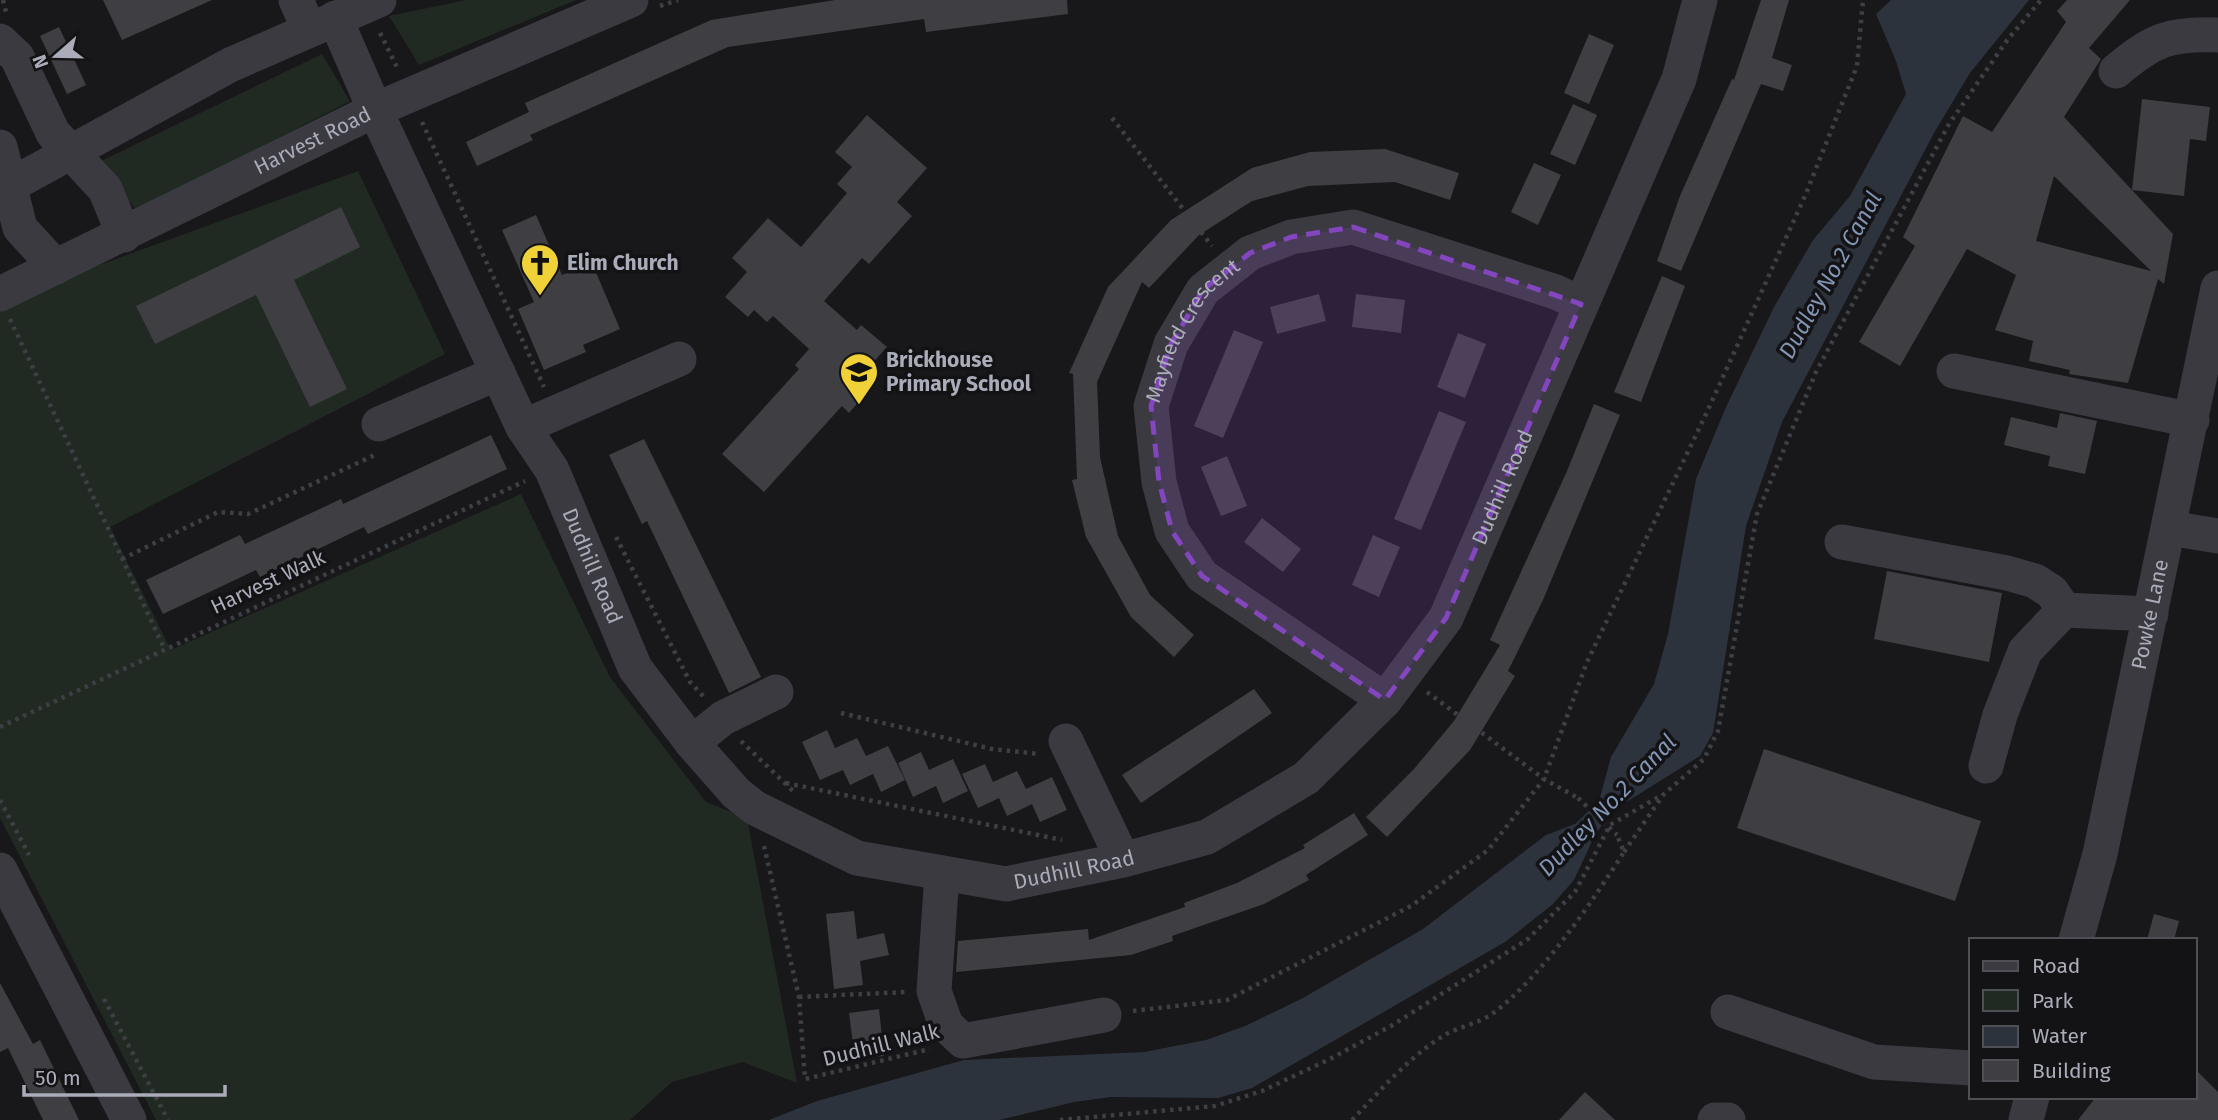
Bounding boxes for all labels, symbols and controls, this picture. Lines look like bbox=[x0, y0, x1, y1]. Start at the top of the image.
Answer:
north arrow bbox=[21, 21, 91, 91]
text: N bbox=[28, 52, 53, 72]
street label: Harvest Road bbox=[250, 101, 375, 180]
water label: Dudley No.2 Canal bbox=[1773, 187, 1887, 363]
church icon: Elim Church bbox=[519, 242, 561, 297]
place label: Elim Church bbox=[567, 250, 679, 276]
street label: Mayfield Crescent bbox=[1140, 253, 1245, 406]
place label: Brickhouse Primary School bbox=[886, 347, 1032, 397]
school or university icon: Brickhouse Primary School bbox=[838, 351, 880, 406]
street label: Dudhill Road bbox=[1466, 426, 1539, 549]
street label: Dudhill Road bbox=[556, 504, 628, 628]
street label: Harvest Walk bbox=[207, 544, 330, 620]
street label: Powke Lane bbox=[2126, 557, 2174, 672]
water label: Dudley No.2 Canal bbox=[1532, 728, 1682, 882]
street label: Dudhill Road bbox=[1011, 844, 1137, 895]
legend bbox=[1969, 938, 2197, 1099]
text: Road bbox=[2032, 953, 2080, 979]
text: Park bbox=[2032, 988, 2074, 1014]
street label: Dudhill Walk bbox=[820, 1018, 942, 1072]
text: Water bbox=[2032, 1023, 2087, 1049]
scale bar bbox=[24, 1054, 226, 1098]
text: Building bbox=[2032, 1058, 2111, 1084]
text: 50 m bbox=[35, 1065, 81, 1091]

